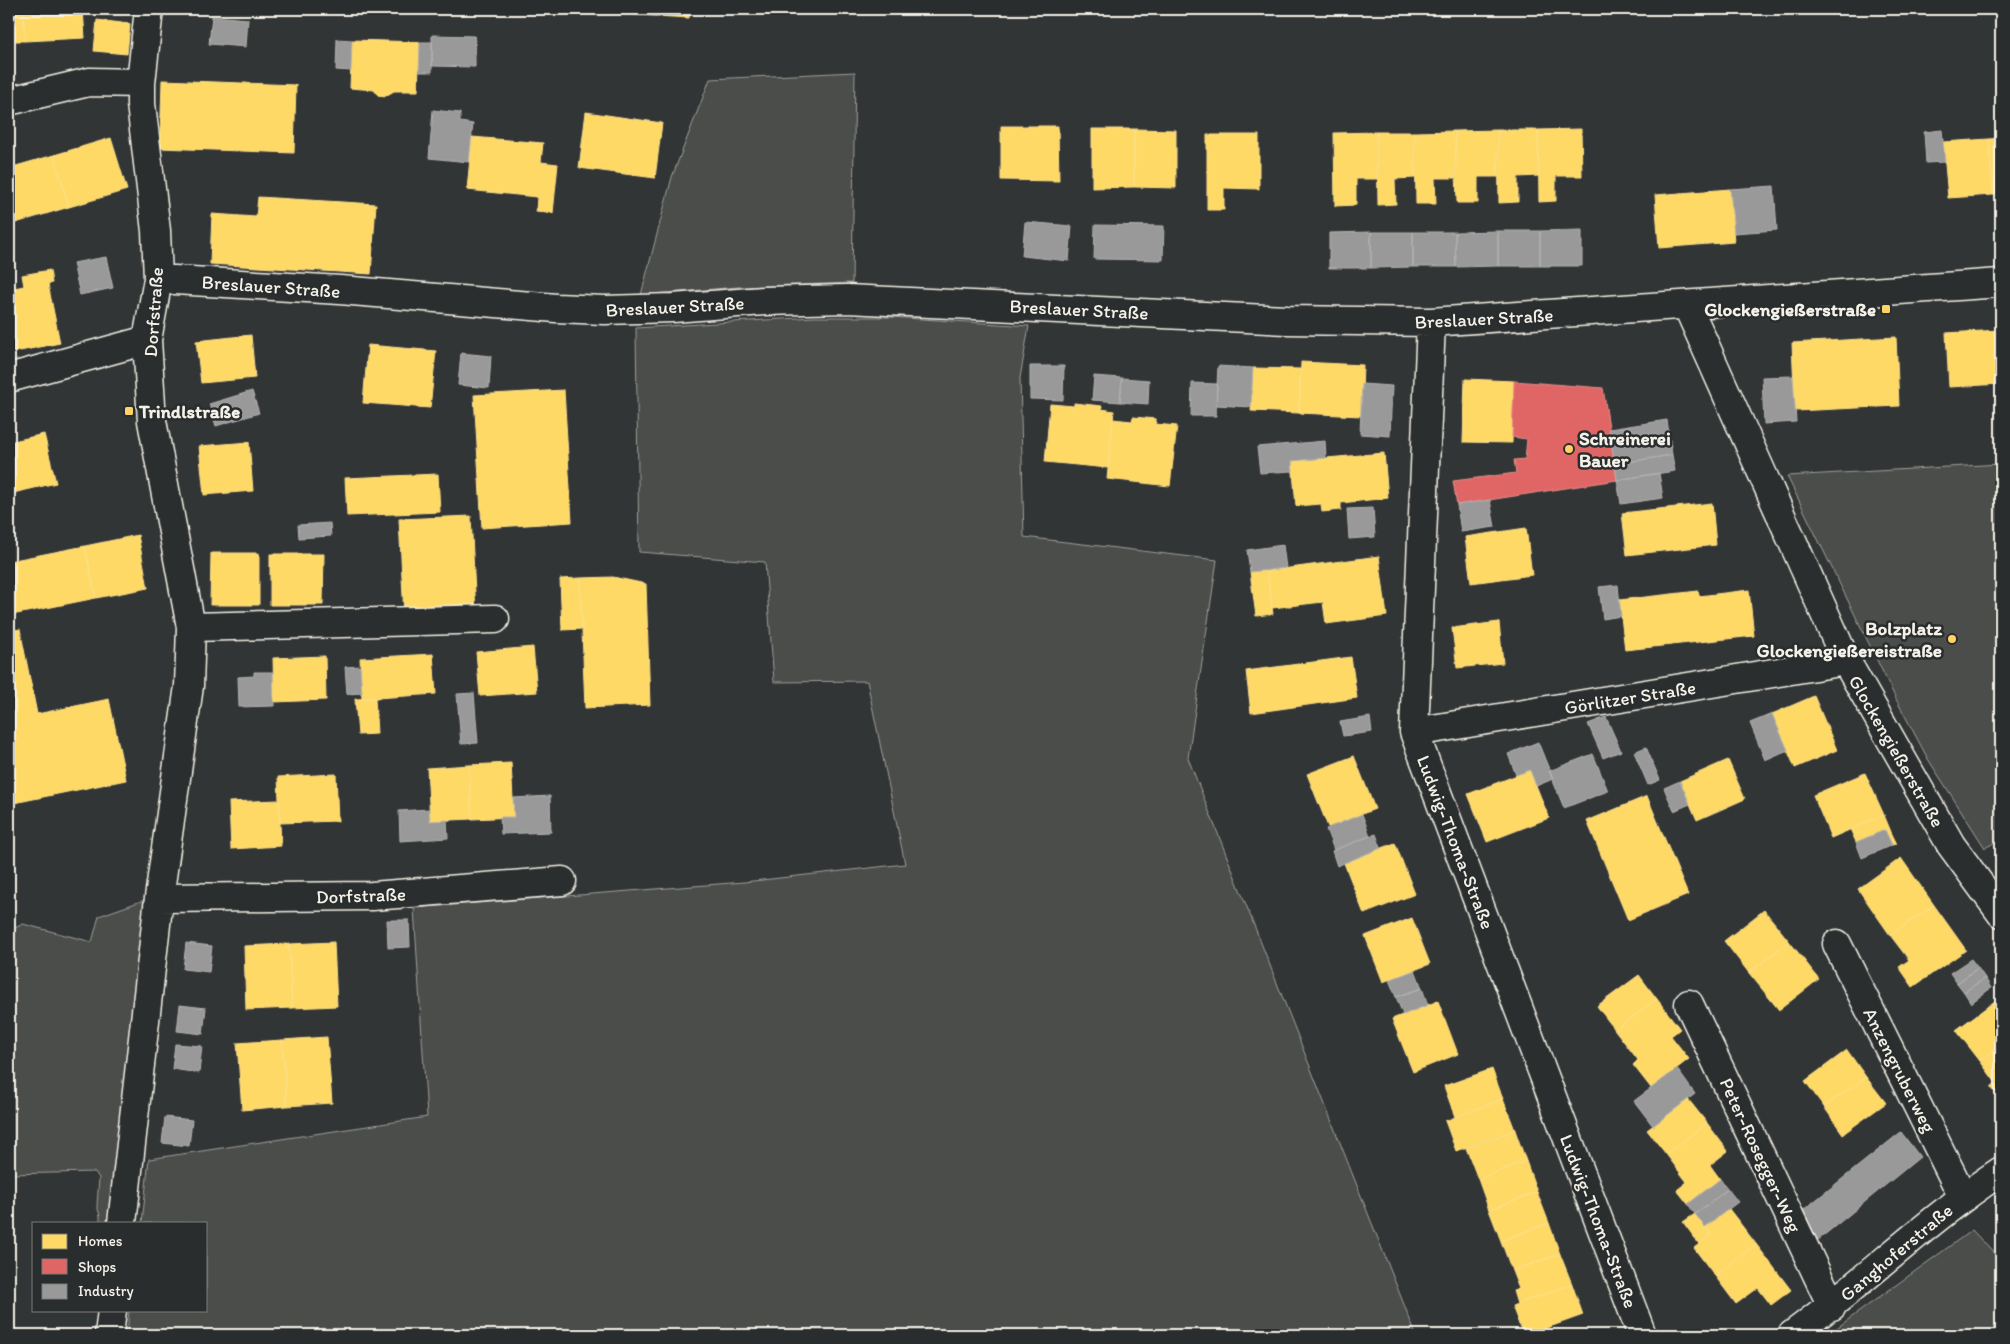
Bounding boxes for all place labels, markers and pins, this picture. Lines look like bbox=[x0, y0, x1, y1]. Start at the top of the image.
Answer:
place label: Glockengießerstraße bbox=[1704, 298, 1876, 321]
marker: Glockengießerstraße bbox=[1880, 303, 1892, 315]
place label: Trindlstraße bbox=[138, 400, 240, 423]
marker: Trindlstraße bbox=[123, 405, 135, 417]
place label: Schreinerei Bauer bbox=[1579, 427, 1671, 472]
marker: Schreinerei Bauer bbox=[1563, 443, 1575, 455]
place label: Bolzplatz Glockengießereistraße bbox=[1757, 617, 1942, 662]
marker: Bolzplatz Glockengießereistraße bbox=[1946, 633, 1958, 645]

